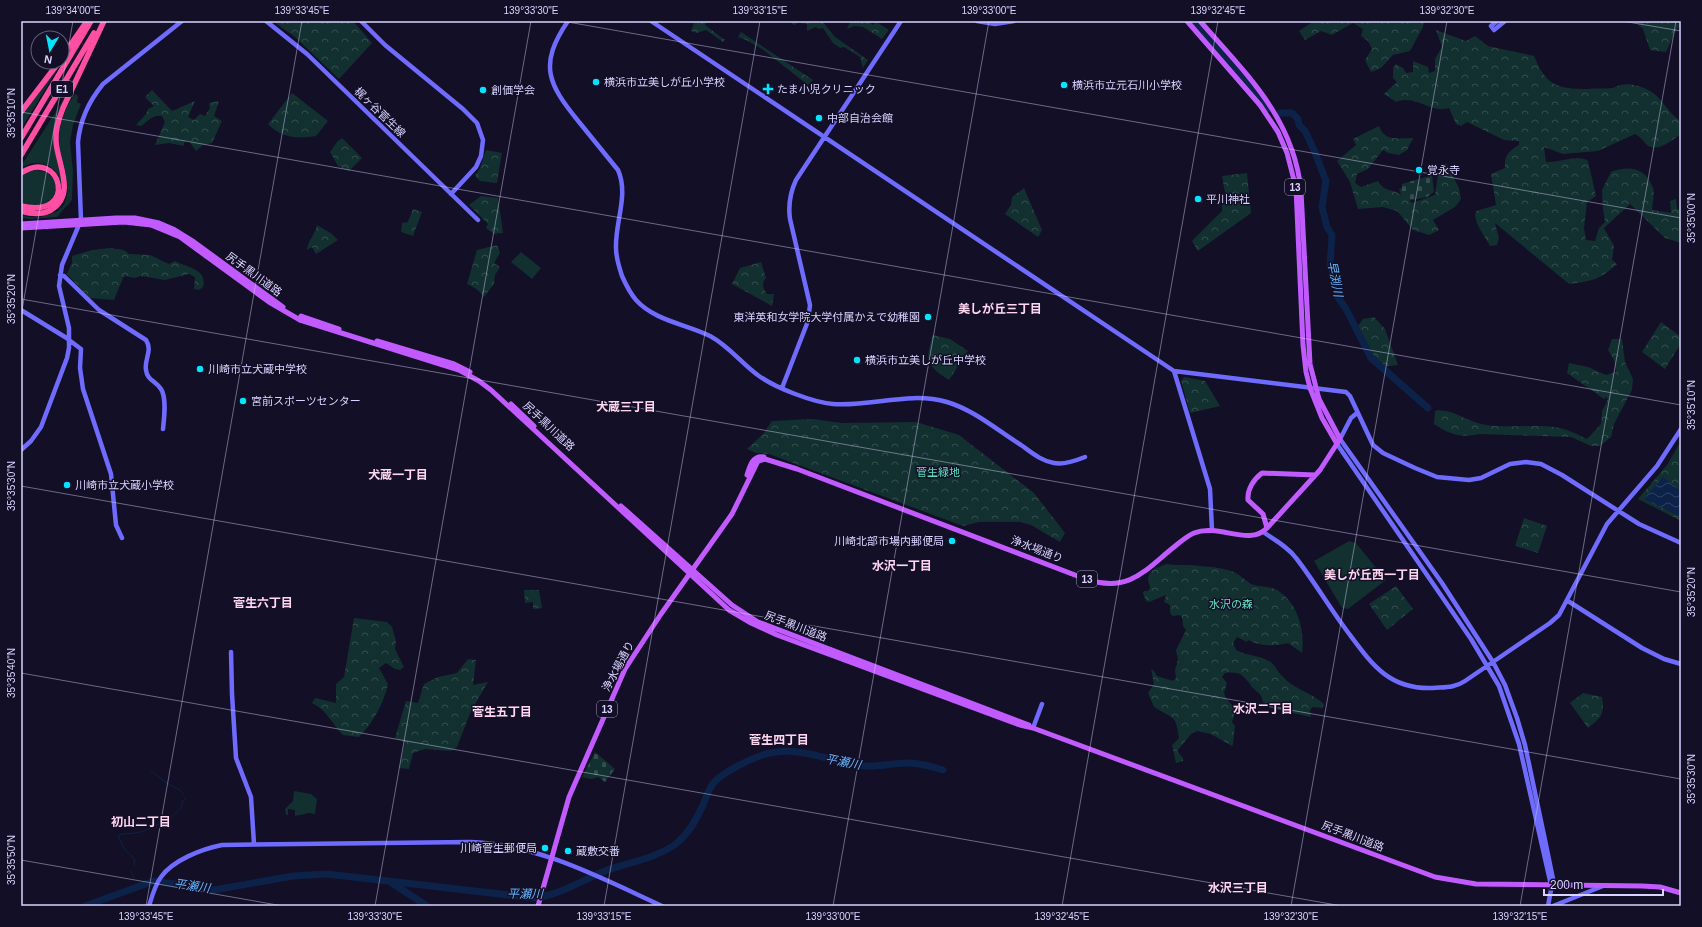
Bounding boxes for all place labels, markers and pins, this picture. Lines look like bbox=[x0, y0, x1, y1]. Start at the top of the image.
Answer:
place label: 横浜市立美しが丘小学校 bbox=[604, 76, 725, 88]
marker: 横浜市立美しが丘小学校 bbox=[591, 77, 601, 87]
place label: 横浜市立元石川小学校 bbox=[1072, 79, 1182, 91]
marker: 横浜市立元石川小学校 bbox=[1059, 80, 1069, 90]
marker: たま小児クリニック bbox=[762, 83, 774, 95]
place label: たま小児クリニック bbox=[777, 83, 876, 95]
place label: 創価学会 bbox=[491, 84, 535, 96]
marker: 創価学会 bbox=[478, 85, 488, 95]
place label: 中部自治会館 bbox=[827, 112, 893, 124]
marker: 中部自治会館 bbox=[814, 113, 824, 123]
place label: 覚永寺 bbox=[1427, 164, 1460, 176]
marker: 覚永寺 bbox=[1414, 165, 1424, 175]
place label: 平川神社 bbox=[1206, 193, 1250, 205]
marker: 平川神社 bbox=[1193, 194, 1203, 204]
place label: 東洋英和女学院大学付属かえで幼稚園 bbox=[733, 311, 920, 323]
marker: 東洋英和女学院大学付属かえで幼稚園 bbox=[923, 312, 933, 322]
place label: 横浜市立美しが丘中学校 bbox=[865, 354, 986, 366]
marker: 横浜市立美しが丘中学校 bbox=[852, 355, 862, 365]
place label: 川崎市立犬蔵中学校 bbox=[208, 363, 307, 375]
marker: 川崎市立犬蔵中学校 bbox=[195, 364, 205, 374]
place label: 宮前スポーツセンター bbox=[251, 395, 361, 407]
marker: 宮前スポーツセンター bbox=[238, 396, 248, 406]
place label: 川崎市立犬蔵小学校 bbox=[75, 479, 174, 491]
marker: 川崎市立犬蔵小学校 bbox=[62, 480, 72, 490]
place label: 川崎北部市場内郵便局 bbox=[834, 535, 944, 547]
marker: 川崎北部市場内郵便局 bbox=[947, 536, 957, 546]
place label: 川崎菅生郵便局 bbox=[460, 842, 537, 854]
marker: 川崎菅生郵便局 bbox=[540, 843, 550, 853]
place label: 蔵敷交番 bbox=[576, 845, 620, 857]
marker: 蔵敷交番 bbox=[563, 846, 573, 856]

